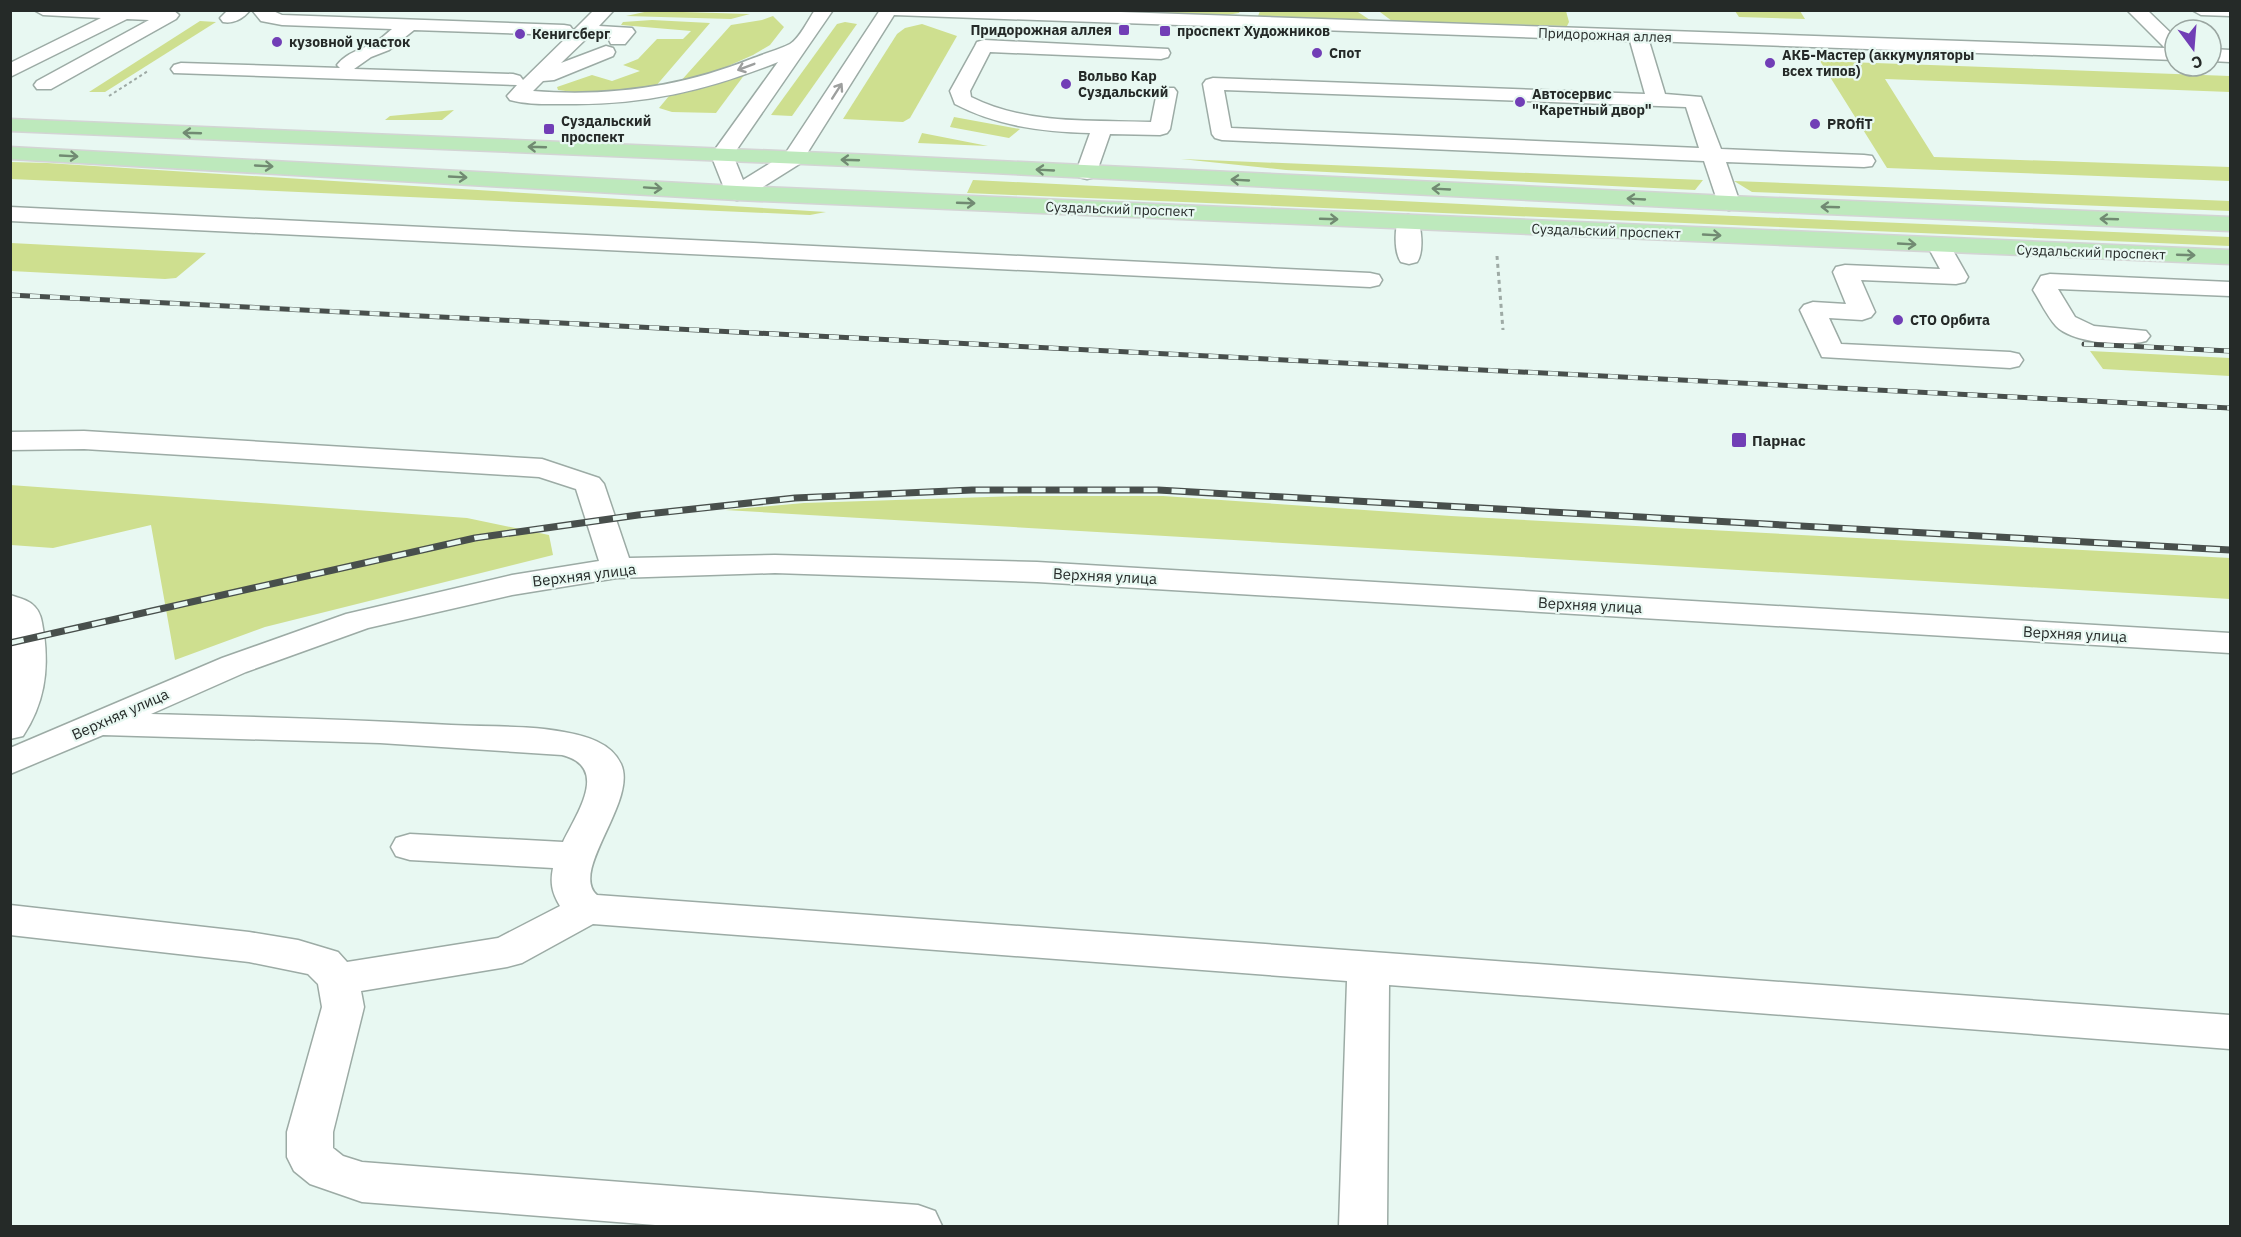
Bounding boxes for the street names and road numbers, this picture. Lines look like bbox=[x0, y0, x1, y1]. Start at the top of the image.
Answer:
street label: Придорожная аллея bbox=[1538, 24, 1672, 46]
street label: Суздальский проспект bbox=[1045, 197, 1195, 221]
street label: Суздальский проспект bbox=[1531, 219, 1681, 243]
street label: Суздальский проспект bbox=[2016, 240, 2166, 264]
street label: Верхняя улица bbox=[531, 559, 637, 591]
street label: Верхняя улица bbox=[1053, 564, 1157, 588]
street label: Верхняя улица bbox=[1538, 593, 1642, 617]
street label: Верхняя улица bbox=[2023, 622, 2127, 646]
street label: Верхняя улица bbox=[69, 684, 171, 744]

